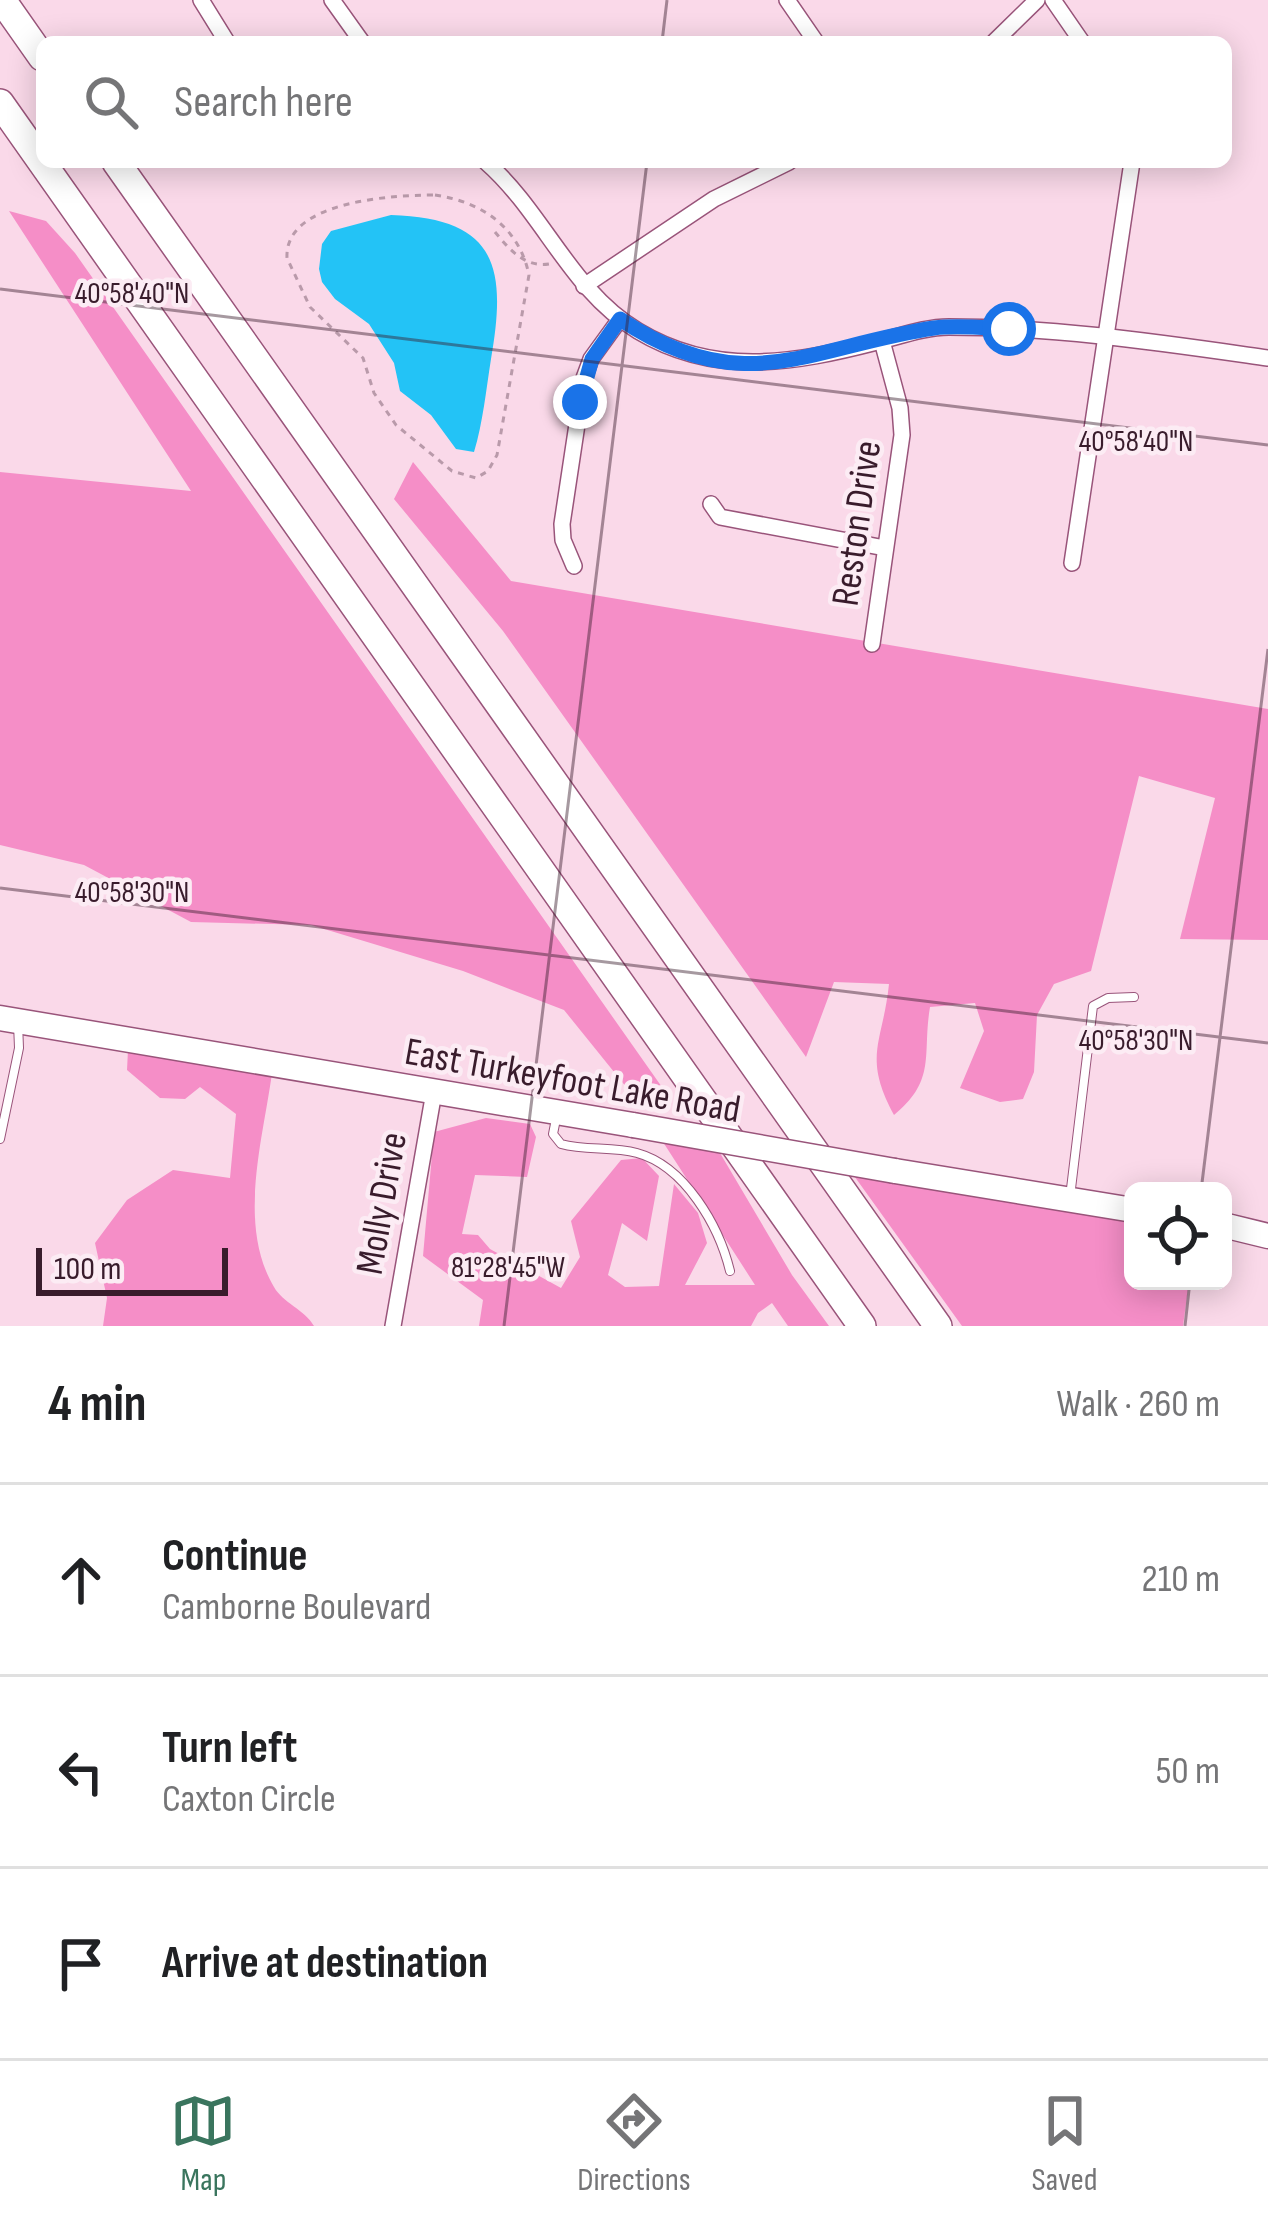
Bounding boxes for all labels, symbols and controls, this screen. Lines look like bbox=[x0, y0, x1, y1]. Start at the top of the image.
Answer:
search box bbox=[36, 36, 1232, 168]
icon: search bbox=[78, 69, 144, 135]
text: Search here bbox=[174, 75, 353, 130]
text: 40°58'40"N bbox=[75, 276, 189, 312]
route start bbox=[982, 302, 1036, 356]
route end bbox=[553, 375, 607, 429]
text: 40°58'40"N bbox=[1079, 424, 1193, 460]
street label: Reston Drive bbox=[823, 438, 892, 609]
text: 40°58'30"N bbox=[75, 875, 189, 911]
text: 40°58'30"N bbox=[1079, 1023, 1193, 1059]
street label: East Turkeyfoot Lake Road bbox=[401, 1029, 744, 1134]
street label: Molly Drive bbox=[347, 1129, 418, 1278]
map controls bbox=[1124, 1182, 1232, 1290]
button: locate bbox=[1124, 1182, 1232, 1290]
scale bar bbox=[36, 1242, 228, 1295]
text: 100 m bbox=[54, 1249, 121, 1289]
text: 81°28'45"W bbox=[451, 1250, 566, 1286]
text: 4 min bbox=[48, 1374, 147, 1435]
text: Walk · 260 m bbox=[1057, 1381, 1220, 1428]
text: Continue bbox=[162, 1529, 308, 1584]
icon: ahead bbox=[48, 1547, 114, 1613]
text: 210 m bbox=[1142, 1556, 1220, 1603]
text: Camborne Boulevard bbox=[162, 1584, 431, 1631]
text: Turn left bbox=[162, 1721, 297, 1776]
icon: left bbox=[48, 1739, 114, 1805]
text: 50 m bbox=[1156, 1748, 1220, 1795]
text: Caxton Circle bbox=[162, 1776, 336, 1823]
icon: arrive bbox=[48, 1931, 114, 1997]
text: Arrive at destination bbox=[162, 1936, 488, 1991]
tab: Map bbox=[170, 2088, 236, 2200]
tab: Directions bbox=[577, 2088, 691, 2200]
tab: Saved bbox=[1031, 2088, 1098, 2200]

